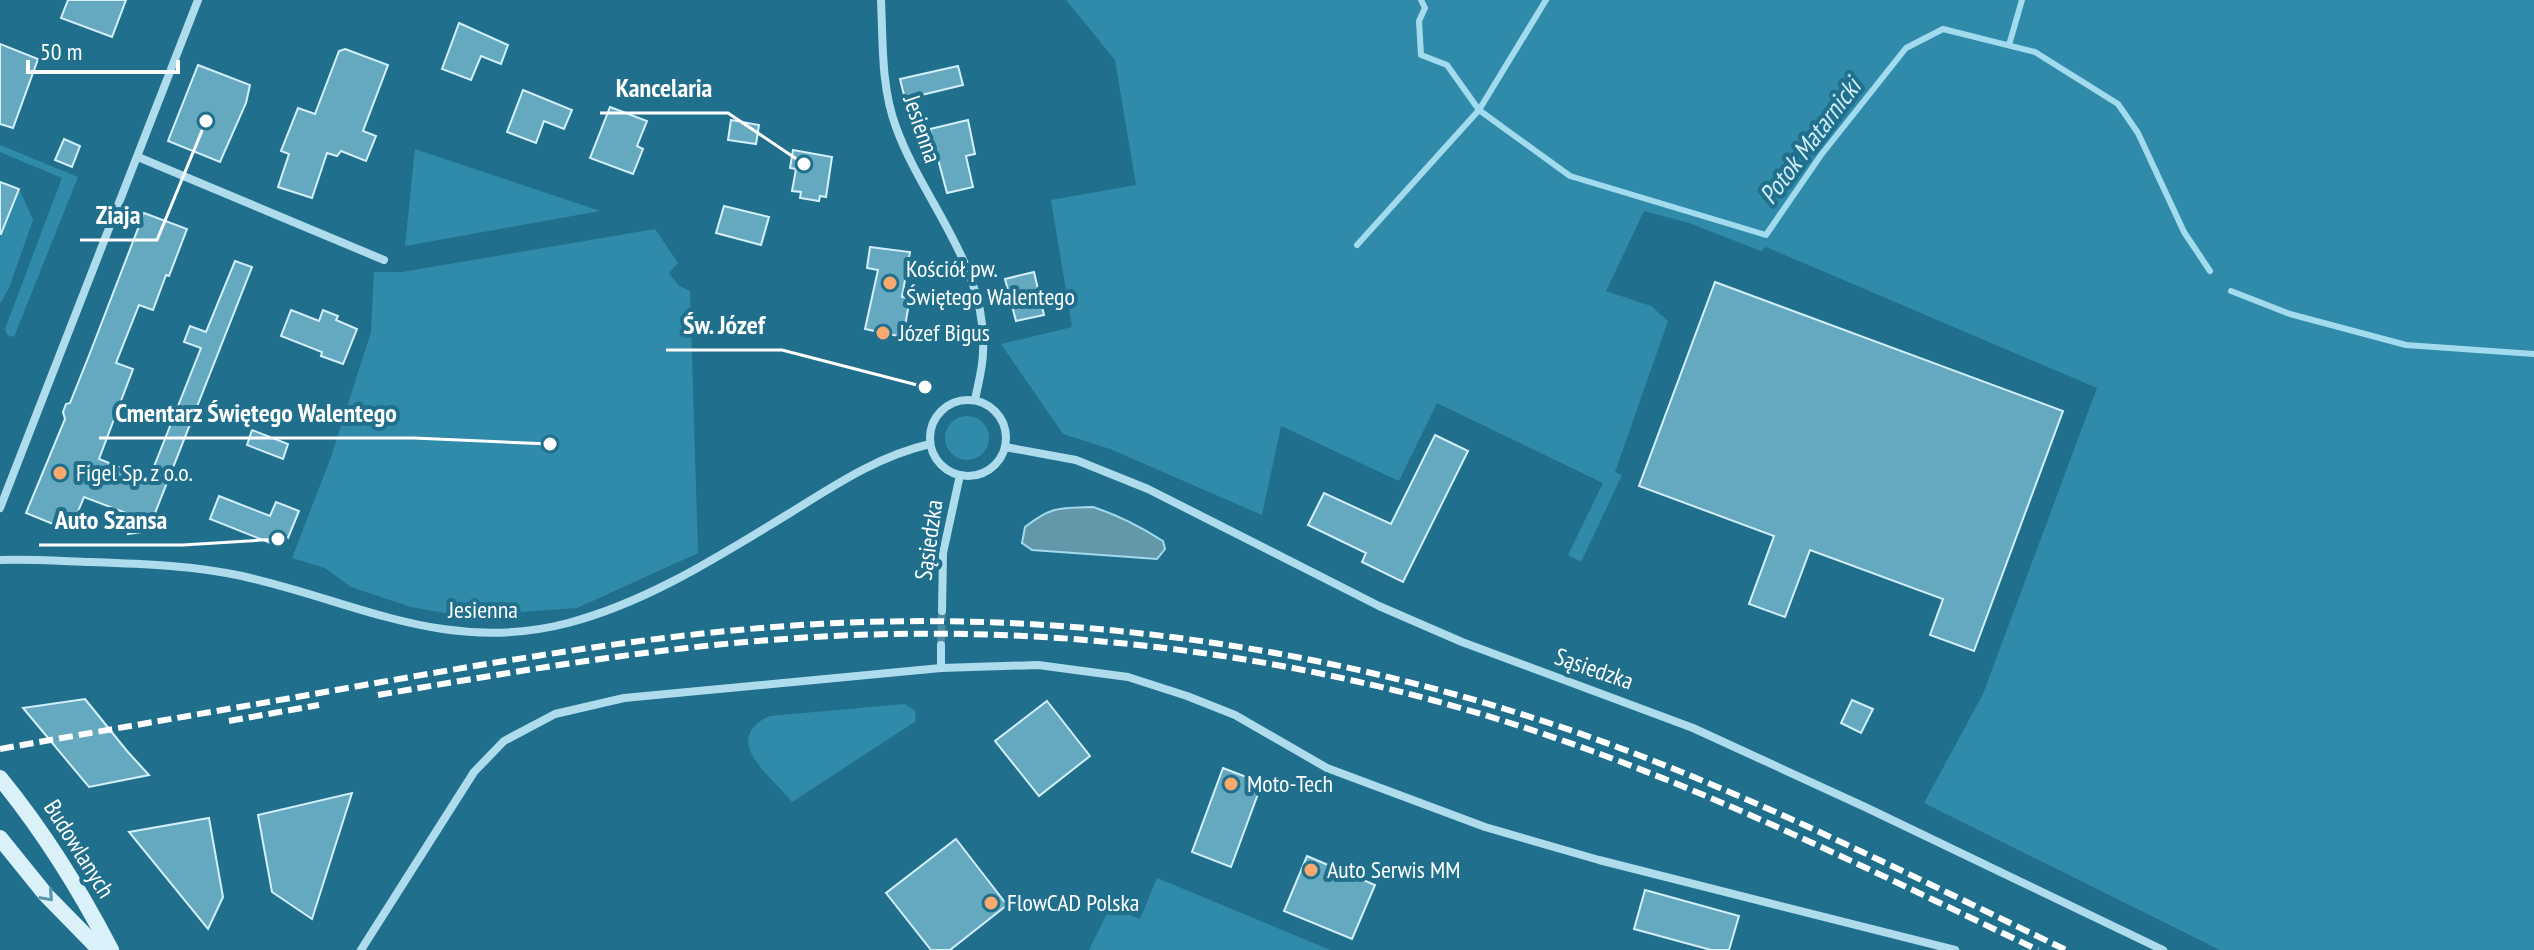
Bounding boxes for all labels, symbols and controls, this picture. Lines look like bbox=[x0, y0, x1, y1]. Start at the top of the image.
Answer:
scale bar bbox=[28, 24, 178, 74]
text: 50 m bbox=[40, 36, 82, 67]
callout: Kancelaria bbox=[600, 63, 728, 113]
water label: Potok Matarnicki bbox=[1752, 69, 1870, 210]
text: Kancelaria bbox=[616, 71, 712, 104]
street label: Jesienna bbox=[896, 90, 948, 167]
callout: Ziaja bbox=[80, 190, 157, 240]
text: Ziaja bbox=[96, 198, 140, 231]
place label: Kościół pw. Świętego Walentego bbox=[906, 253, 1075, 312]
marker: Kościół pw. Świętego Walentego bbox=[881, 274, 899, 292]
callout: Św. Józef bbox=[666, 300, 782, 350]
text: Św. Józef bbox=[683, 308, 767, 341]
place label: Józef Bigus bbox=[898, 317, 990, 348]
marker: Józef Bigus bbox=[874, 324, 892, 342]
callout: Cmentarz Świętego Walentego bbox=[99, 388, 414, 438]
text: Cmentarz Świętego Walentego bbox=[115, 396, 397, 429]
place label: Figel Sp. z o.o. bbox=[76, 457, 193, 488]
marker: Figel Sp. z o.o. bbox=[51, 464, 69, 482]
callout: Auto Szansa bbox=[39, 495, 183, 545]
street label: Sąsiedzka bbox=[908, 498, 949, 582]
text: Auto Szansa bbox=[54, 503, 167, 536]
street label: Jesienna bbox=[447, 594, 518, 625]
street label: Sąsiedzka bbox=[1551, 641, 1638, 696]
place label: Moto-Tech bbox=[1247, 768, 1333, 799]
marker: Moto-Tech bbox=[1222, 775, 1240, 793]
street label: Budowlanych bbox=[37, 794, 122, 904]
place label: Auto Serwis MM bbox=[1327, 854, 1461, 885]
marker: Auto Serwis MM bbox=[1302, 861, 1320, 879]
one-way arrow bbox=[39, 887, 54, 901]
place label: FlowCAD Polska bbox=[1007, 887, 1139, 918]
marker: FlowCAD Polska bbox=[982, 894, 1000, 912]

